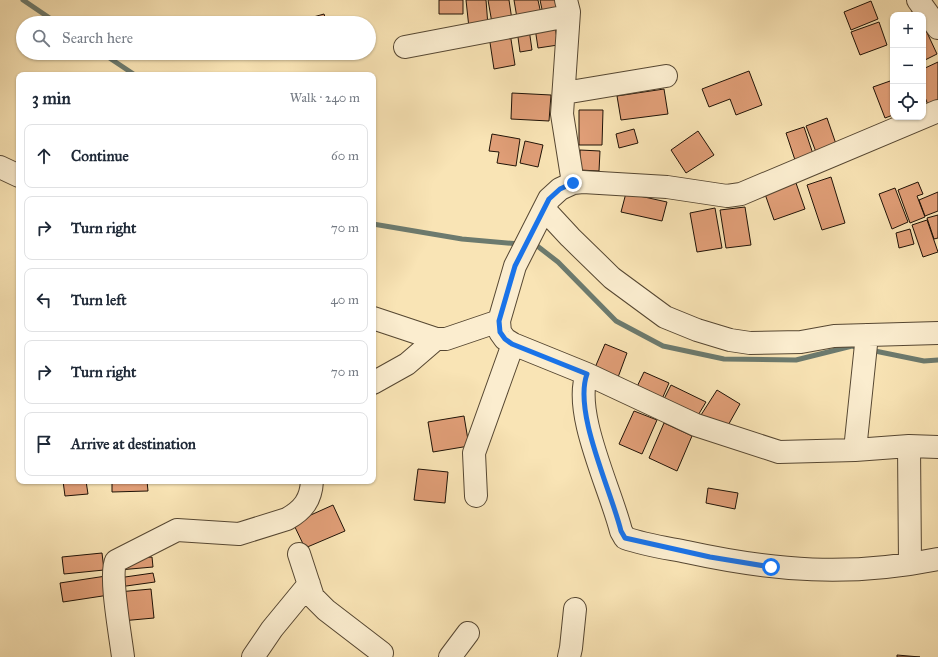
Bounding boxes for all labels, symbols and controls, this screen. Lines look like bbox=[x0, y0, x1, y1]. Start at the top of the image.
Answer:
map controls bbox=[890, 12, 926, 120]
button: + bbox=[890, 12, 926, 48]
search box bbox=[16, 16, 376, 60]
icon: search bbox=[30, 27, 52, 49]
text: Search here bbox=[62, 29, 133, 47]
button: − bbox=[890, 48, 926, 84]
button: locate bbox=[890, 84, 926, 120]
text: 3 min bbox=[32, 88, 71, 109]
text: Walk · 240 m bbox=[290, 90, 360, 106]
icon: ahead bbox=[33, 145, 55, 167]
text: Continue bbox=[71, 147, 129, 165]
text: 60 m bbox=[331, 148, 359, 164]
route end bbox=[564, 174, 582, 192]
icon: right bbox=[33, 217, 55, 239]
text: Turn right bbox=[71, 219, 136, 237]
text: 70 m bbox=[331, 220, 359, 236]
icon: left bbox=[33, 289, 55, 311]
text: Turn left bbox=[71, 291, 127, 309]
text: 40 m bbox=[330, 292, 359, 308]
icon: right bbox=[33, 361, 55, 383]
text: Turn right bbox=[71, 363, 136, 381]
text: 70 m bbox=[331, 364, 359, 380]
icon: arrive bbox=[33, 433, 55, 455]
text: Arrive at destination bbox=[71, 435, 196, 453]
route start bbox=[762, 558, 780, 576]

